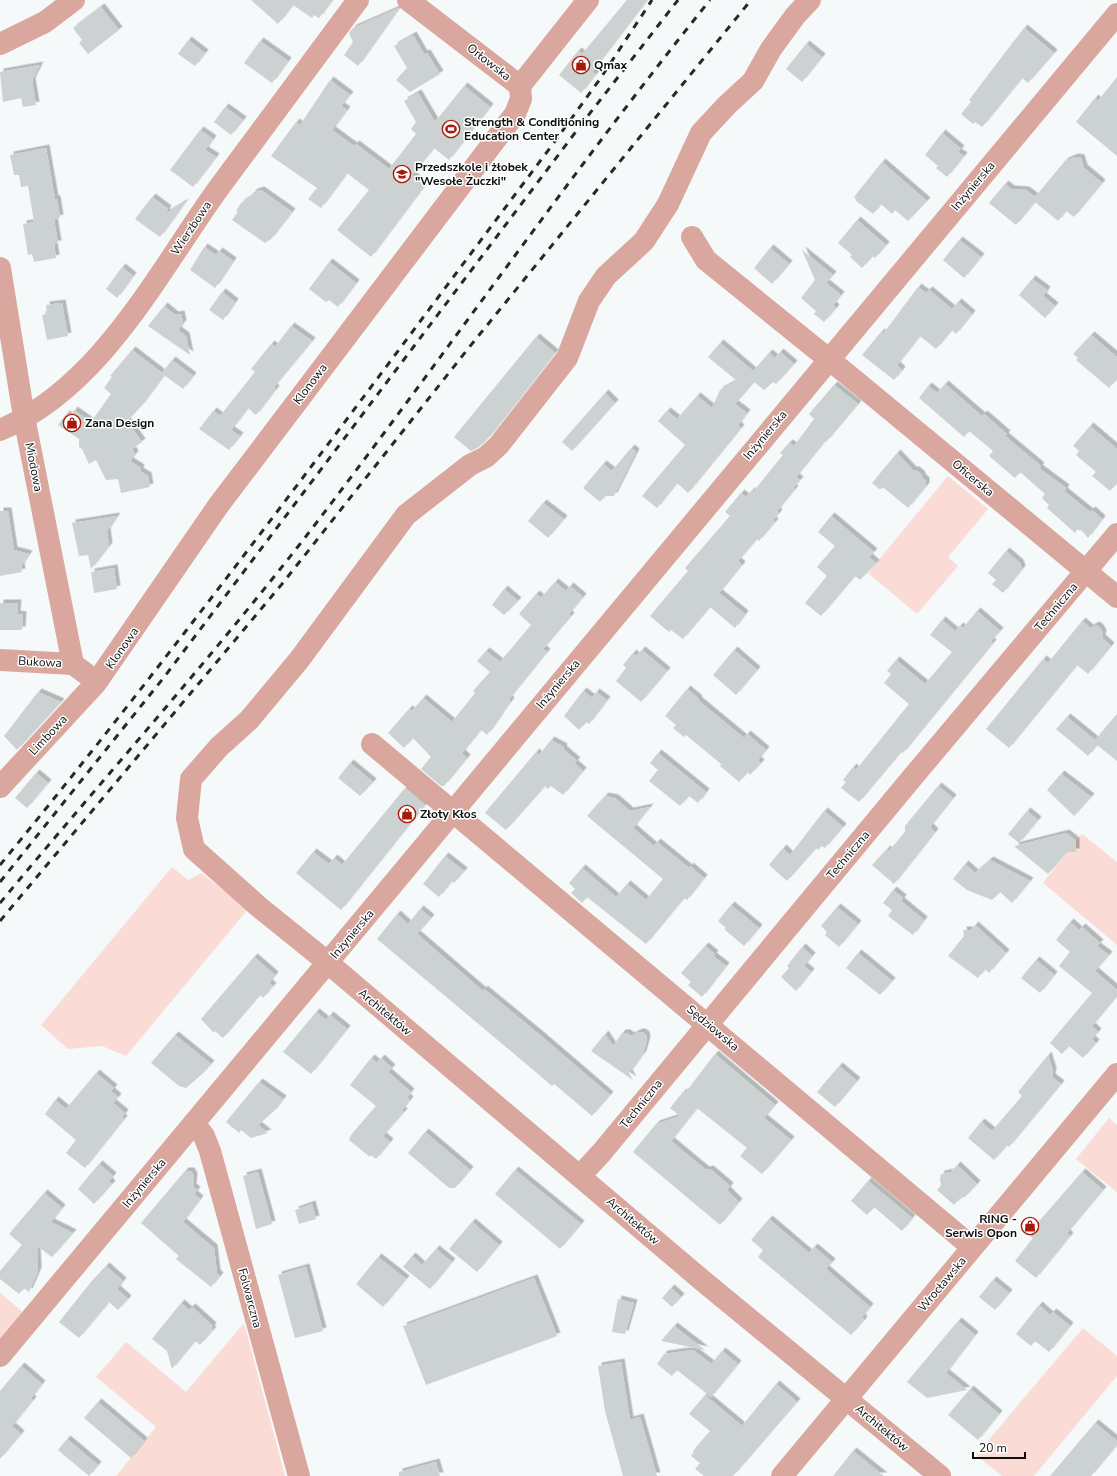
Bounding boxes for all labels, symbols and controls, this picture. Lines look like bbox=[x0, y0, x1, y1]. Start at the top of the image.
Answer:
street label: Orłowska bbox=[464, 40, 514, 84]
shop icon: Qmax bbox=[571, 55, 591, 75]
place label: Qmax bbox=[594, 57, 628, 73]
place label: Strength & Conditioning Education Center bbox=[464, 114, 599, 144]
sports icon: Strength & Conditioning Education Center bbox=[441, 119, 461, 139]
street label: Inżynierska bbox=[948, 158, 998, 214]
place label: Przedszkole i żłobek "Wesołe Żuczki" bbox=[415, 159, 528, 189]
school or university icon: Przedszkole i żłobek "Wesołe Żuczki" bbox=[392, 164, 412, 184]
street label: Wierzbowa bbox=[167, 198, 215, 258]
street label: Klonowa bbox=[289, 360, 331, 408]
street label: Inżynierska bbox=[740, 407, 790, 463]
shop icon: Zana Design bbox=[62, 413, 82, 433]
place label: Zana Design bbox=[85, 415, 154, 431]
street label: Miodowa bbox=[21, 441, 47, 493]
street label: Oficerska bbox=[949, 456, 997, 500]
street label: Techniczna bbox=[1031, 579, 1081, 635]
street label: Klonowa bbox=[102, 624, 142, 672]
street label: Bukowa bbox=[18, 653, 62, 671]
street label: Inżynierska bbox=[533, 656, 583, 712]
street label: Limbowa bbox=[25, 711, 71, 759]
shop icon: Złoty Kłos bbox=[397, 804, 417, 824]
place label: Złoty Kłos bbox=[420, 806, 477, 822]
street label: Techniczna bbox=[823, 827, 873, 883]
street label: Inżynierska bbox=[327, 906, 377, 962]
street label: Architektów bbox=[355, 985, 415, 1039]
street label: Sędziowska bbox=[683, 1001, 743, 1055]
street label: Techniczna bbox=[616, 1076, 666, 1132]
street label: Inżynierska bbox=[119, 1155, 169, 1211]
street label: Architektów bbox=[603, 1194, 663, 1248]
place label: RING - Serwis Opon bbox=[945, 1211, 1017, 1241]
shop icon: RING - Serwis Opon bbox=[1020, 1216, 1040, 1236]
street label: Wrocławska bbox=[914, 1253, 970, 1315]
street label: Folwarczna bbox=[234, 1266, 266, 1330]
street label: Architektów bbox=[852, 1401, 912, 1455]
scale bar bbox=[973, 1434, 1025, 1460]
text: 20 m bbox=[979, 1440, 1007, 1456]

